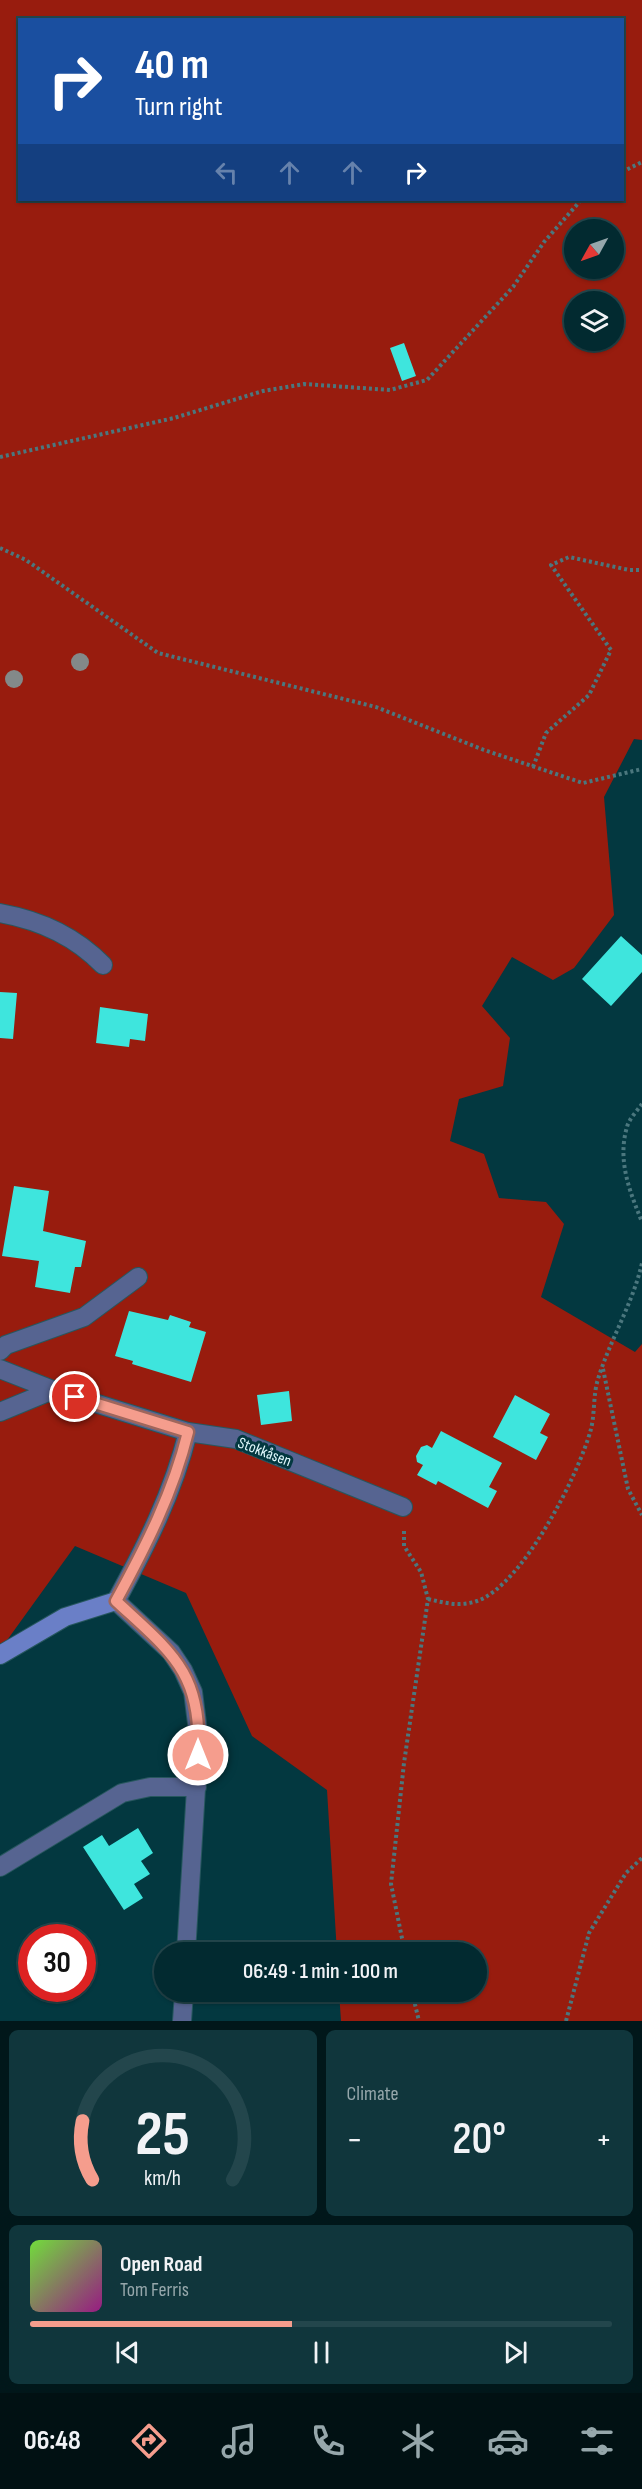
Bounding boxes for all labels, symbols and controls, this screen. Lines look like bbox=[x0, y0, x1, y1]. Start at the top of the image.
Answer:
text: 40 m bbox=[135, 40, 209, 91]
icon: right bbox=[36, 42, 114, 120]
text: Turn right bbox=[135, 91, 222, 123]
icon: left bbox=[210, 156, 243, 189]
icon: ahead bbox=[273, 156, 306, 189]
icon: ahead bbox=[336, 156, 369, 189]
icon: right bbox=[399, 156, 432, 189]
north arrow bbox=[564, 219, 624, 279]
map controls bbox=[564, 219, 624, 351]
button: layers bbox=[564, 291, 624, 351]
pin bbox=[49, 1371, 100, 1422]
icon: arrive bbox=[58, 1380, 91, 1413]
street label: Stokkåsen bbox=[235, 1434, 294, 1471]
position arrow bbox=[166, 1723, 230, 1787]
speed limit sign: 30 bbox=[18, 1924, 96, 2002]
text: 06:49 · 1 min · 100 m bbox=[243, 1958, 398, 1985]
text: Climate bbox=[347, 2082, 399, 2106]
text: 25 bbox=[135, 2098, 190, 2173]
text: 20° bbox=[452, 2112, 506, 2167]
text: − bbox=[347, 2120, 363, 2160]
text: + bbox=[596, 2120, 612, 2160]
text: km/h bbox=[144, 2166, 181, 2191]
text: Open Road bbox=[120, 2251, 202, 2278]
text: Tom Ferris bbox=[120, 2278, 189, 2302]
icon: previous bbox=[111, 2336, 144, 2369]
icon: pause bbox=[305, 2336, 338, 2369]
icon: next bbox=[499, 2336, 532, 2369]
icon: directions bbox=[128, 2420, 170, 2462]
icon: music bbox=[218, 2420, 260, 2462]
icon: phone bbox=[307, 2420, 349, 2462]
icon: climate bbox=[397, 2420, 439, 2462]
icon: car bbox=[487, 2420, 529, 2462]
icon: filters bbox=[576, 2420, 618, 2462]
text: 06:48 bbox=[24, 2425, 81, 2457]

